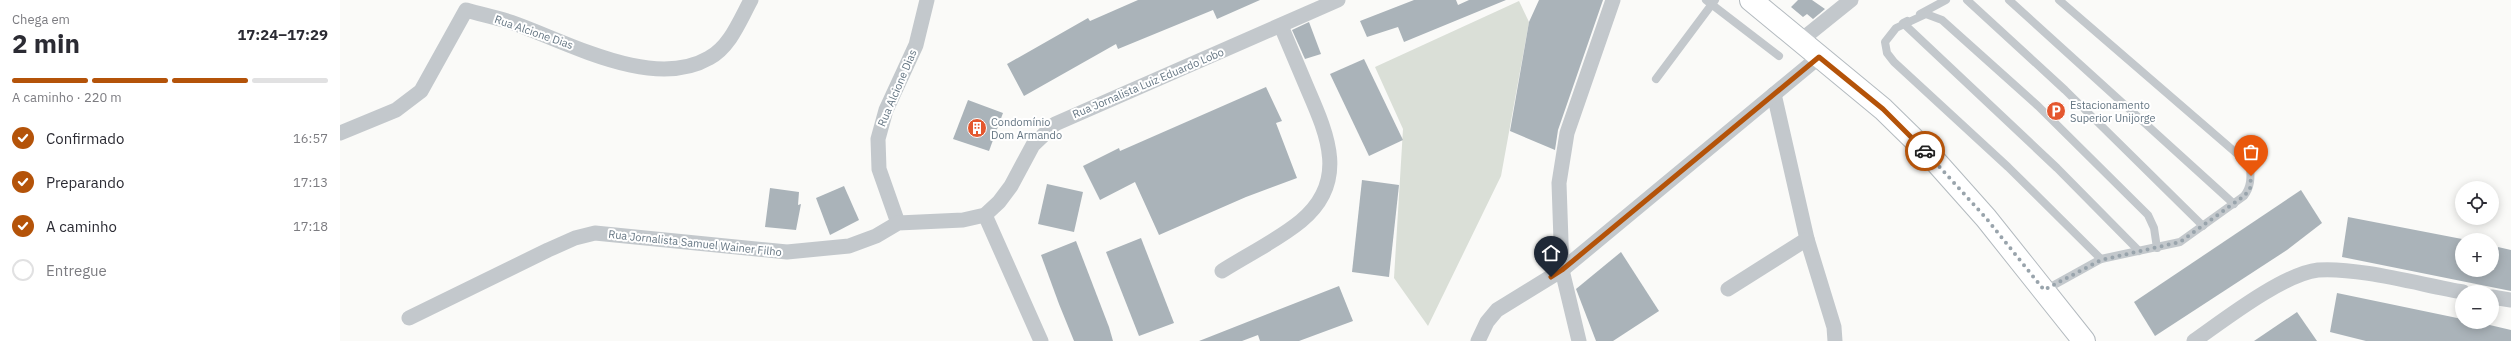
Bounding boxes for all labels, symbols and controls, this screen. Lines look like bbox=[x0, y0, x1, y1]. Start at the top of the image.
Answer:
text: Chega em bbox=[12, 11, 70, 28]
street label: Rua Alcione Dias bbox=[493, 12, 575, 52]
text: 17:24–17:29 bbox=[237, 25, 328, 44]
text: 2 min bbox=[12, 26, 80, 60]
street label: Rua Jornalista Luiz Eduardo Lobo bbox=[1070, 45, 1226, 121]
street label: Rua Alcione Dias bbox=[874, 47, 920, 129]
text: A caminho · 220 m bbox=[12, 89, 122, 106]
place label: Estacionamento Superior Unijorge bbox=[2070, 98, 2156, 125]
parking icon: Estacionamento Superior Unijorge bbox=[2045, 100, 2067, 122]
place label: Condomínio Dom Armando bbox=[991, 115, 1062, 142]
building icon: Condomínio Dom Armando bbox=[966, 117, 988, 139]
icon: check bbox=[12, 127, 34, 149]
text: Confirmado bbox=[46, 129, 124, 148]
text: 16:57 bbox=[293, 130, 328, 147]
courier bbox=[1905, 131, 1945, 171]
pin bbox=[2234, 135, 2268, 176]
icon: car bbox=[1914, 140, 1936, 162]
icon: bag bbox=[2240, 141, 2262, 163]
icon: check bbox=[12, 171, 34, 193]
text: Preparando bbox=[46, 173, 124, 192]
text: 17:13 bbox=[293, 174, 328, 191]
map controls bbox=[2455, 181, 2499, 329]
button: locate bbox=[2455, 181, 2499, 225]
icon: check bbox=[12, 215, 34, 237]
text: A caminho bbox=[46, 217, 117, 236]
text: 17:18 bbox=[293, 218, 328, 235]
street label: Rua Jornalista Samuel Wainer Filho bbox=[608, 227, 782, 259]
button: + bbox=[2455, 233, 2499, 277]
pin bbox=[1534, 236, 1568, 277]
icon: home bbox=[1540, 242, 1562, 264]
text: Entregue bbox=[46, 261, 107, 280]
button: − bbox=[2455, 285, 2499, 329]

